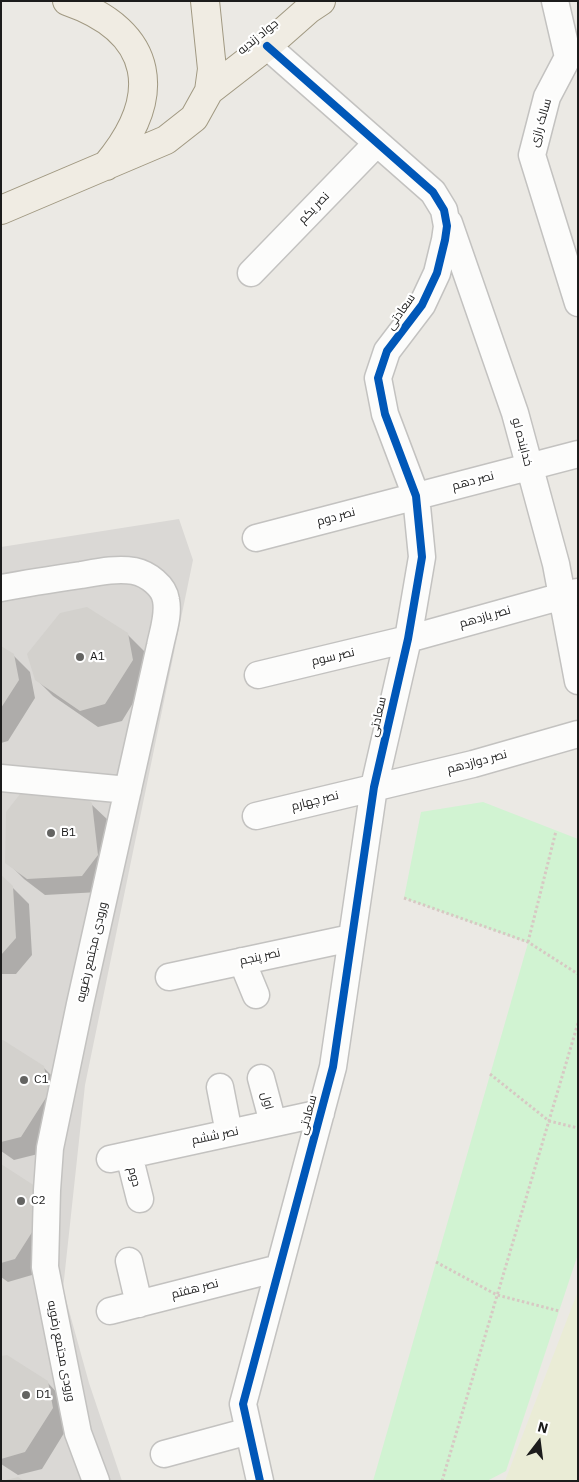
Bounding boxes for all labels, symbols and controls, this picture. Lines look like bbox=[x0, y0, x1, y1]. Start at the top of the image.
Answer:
street label: جواد زندیه bbox=[235, 16, 281, 58]
street label: سالک رازی bbox=[527, 97, 555, 149]
street label: نصر یکم bbox=[295, 189, 333, 227]
street label: سعادتی bbox=[383, 291, 419, 333]
street label: خدابنده لو bbox=[509, 416, 535, 468]
street label: نصر دهم bbox=[451, 469, 495, 493]
street label: نصر دوم bbox=[315, 505, 357, 529]
street label: نصر یازدهم bbox=[458, 603, 512, 631]
street label: نصر سوم bbox=[310, 645, 356, 669]
place label: A1 bbox=[90, 650, 105, 664]
marker: A1 bbox=[74, 651, 86, 663]
street label: سعادتی bbox=[366, 696, 390, 738]
street label: نصر دوازدهم bbox=[445, 747, 509, 777]
street label: نصر چهارم bbox=[290, 788, 340, 814]
place label: B1 bbox=[61, 826, 76, 840]
marker: B1 bbox=[45, 827, 57, 839]
street label: ورودی مجتمع رضویه bbox=[73, 900, 111, 1004]
street label: نصر پنجم bbox=[238, 946, 282, 968]
place label: C1 bbox=[34, 1073, 49, 1087]
marker: C1 bbox=[18, 1074, 30, 1086]
street label: اول bbox=[258, 1091, 276, 1111]
street label: سعادتی bbox=[296, 1093, 320, 1137]
street label: نصر ششم bbox=[190, 1124, 240, 1148]
street label: دوم bbox=[125, 1166, 143, 1188]
place label: C2 bbox=[31, 1194, 46, 1208]
marker: C2 bbox=[15, 1195, 27, 1207]
street label: نصر هفتم bbox=[170, 1276, 220, 1302]
street label: ورودی مجتمع رضویه bbox=[44, 1299, 78, 1403]
place label: D1 bbox=[36, 1388, 51, 1402]
marker: D1 bbox=[20, 1389, 32, 1401]
north arrow bbox=[514, 1417, 564, 1467]
text: N bbox=[536, 1418, 550, 1438]

